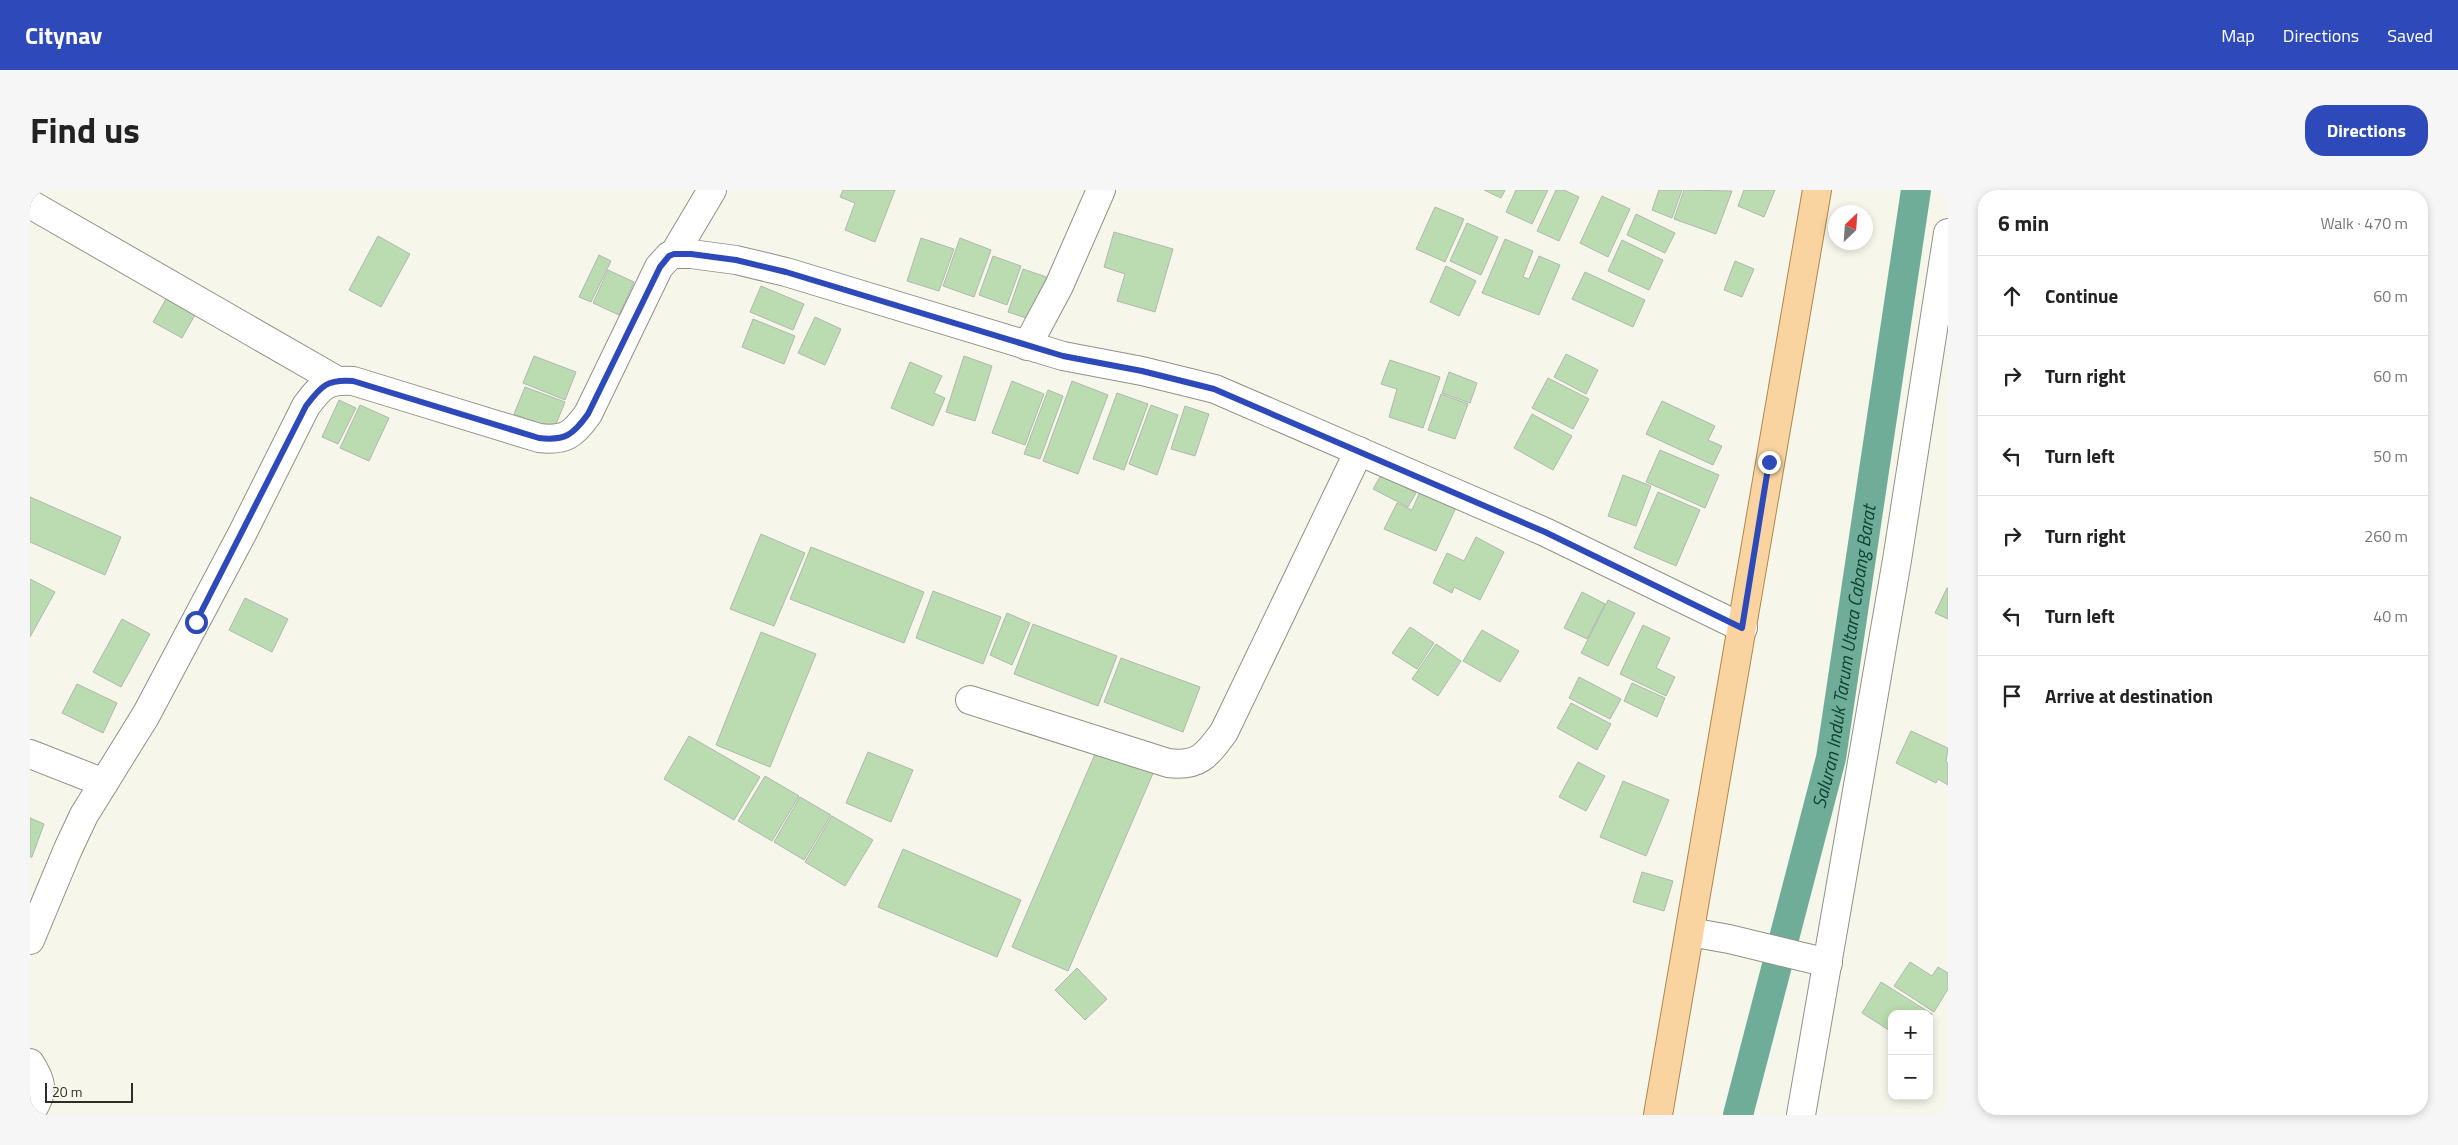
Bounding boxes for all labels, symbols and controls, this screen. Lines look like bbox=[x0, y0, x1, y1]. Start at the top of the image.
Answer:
text: Citynav bbox=[25, 17, 102, 53]
text: Map bbox=[2221, 22, 2255, 49]
text: Directions bbox=[2283, 22, 2359, 49]
text: Saved bbox=[2387, 22, 2433, 49]
text: Find us bbox=[30, 103, 140, 157]
button: Directions bbox=[2305, 105, 2428, 156]
north arrow bbox=[1828, 205, 1873, 250]
text: 6 min bbox=[1998, 207, 2049, 239]
text: Walk · 470 m bbox=[2320, 211, 2408, 235]
text: Continue bbox=[2045, 281, 2118, 310]
icon: ahead bbox=[1998, 282, 2026, 310]
text: 60 m bbox=[2373, 284, 2408, 308]
text: Turn right bbox=[2045, 361, 2126, 390]
icon: right bbox=[1998, 362, 2026, 390]
text: 60 m bbox=[2373, 364, 2408, 388]
text: Turn left bbox=[2045, 441, 2115, 470]
icon: left bbox=[1998, 442, 2026, 470]
text: 50 m bbox=[2373, 444, 2408, 468]
route end bbox=[1758, 451, 1781, 474]
water label: Saluran Induk Tarum Utara Cabang Barat bbox=[1804, 501, 1883, 811]
text: Turn right bbox=[2045, 521, 2126, 550]
icon: right bbox=[1998, 522, 2026, 550]
text: 260 m bbox=[2364, 524, 2408, 548]
text: Turn left bbox=[2045, 601, 2115, 630]
icon: left bbox=[1998, 602, 2026, 630]
text: 40 m bbox=[2373, 604, 2408, 628]
route start bbox=[185, 611, 208, 634]
text: Arrive at destination bbox=[2045, 681, 2213, 710]
icon: arrive bbox=[1998, 682, 2026, 710]
map controls bbox=[1888, 1010, 1933, 1100]
button: + bbox=[1888, 1010, 1933, 1055]
button: − bbox=[1888, 1055, 1933, 1100]
scale bar bbox=[45, 1080, 132, 1103]
text: 20 m bbox=[52, 1081, 82, 1102]

